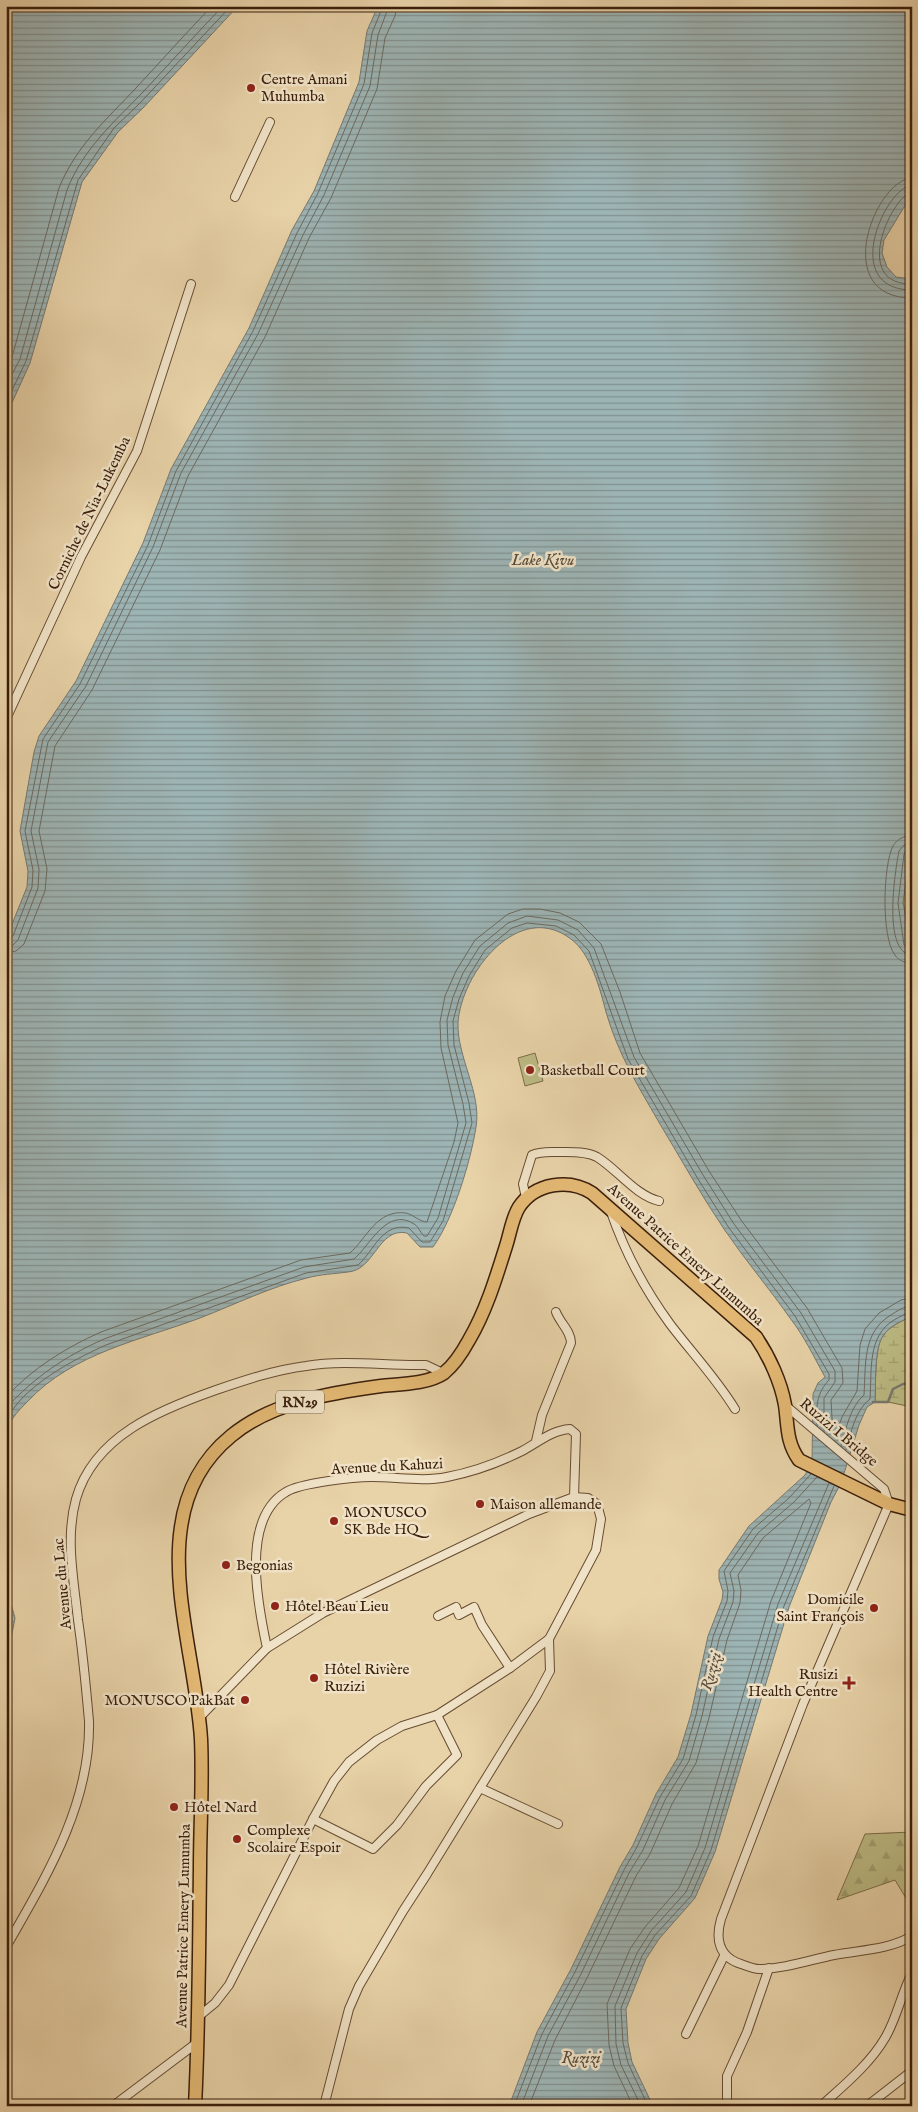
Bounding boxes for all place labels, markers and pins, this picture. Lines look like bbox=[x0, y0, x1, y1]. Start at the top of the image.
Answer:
place label: Centre Amani Muhumba bbox=[261, 70, 348, 106]
marker: Centre Amani Muhumba bbox=[245, 82, 257, 94]
place label: Basketball Court bbox=[540, 1061, 645, 1080]
marker: Basketball Court bbox=[524, 1064, 536, 1076]
place label: Maison allemande bbox=[490, 1495, 602, 1514]
marker: Maison allemande bbox=[474, 1498, 486, 1510]
place label: MONUSCO SK Bde HQ bbox=[344, 1503, 430, 1539]
marker: MONUSCO SK Bde HQ bbox=[328, 1515, 340, 1527]
place label: Begonias bbox=[236, 1556, 293, 1575]
marker: Begonias bbox=[220, 1559, 232, 1571]
place label: Domicile Saint François bbox=[776, 1590, 864, 1626]
place label: Hôtel Beau Lieu bbox=[285, 1597, 389, 1616]
marker: Hôtel Beau Lieu bbox=[269, 1600, 281, 1612]
marker: Domicile Saint François bbox=[868, 1602, 880, 1614]
place label: Hôtel Rivière Ruzizi bbox=[324, 1660, 409, 1696]
place label: Rusizi Health Centre bbox=[748, 1665, 838, 1701]
marker: Hôtel Rivière Ruzizi bbox=[308, 1672, 320, 1684]
marker: Rusizi Health Centre bbox=[842, 1676, 856, 1690]
place label: MONUSCO PakBat bbox=[104, 1691, 235, 1710]
marker: MONUSCO PakBat bbox=[239, 1694, 251, 1706]
place label: Hôtel Nard bbox=[184, 1798, 258, 1817]
marker: Hôtel Nard bbox=[168, 1801, 180, 1813]
place label: Complexe Scolaire Espoir bbox=[247, 1821, 341, 1857]
marker: Complexe Scolaire Espoir bbox=[231, 1833, 243, 1845]

